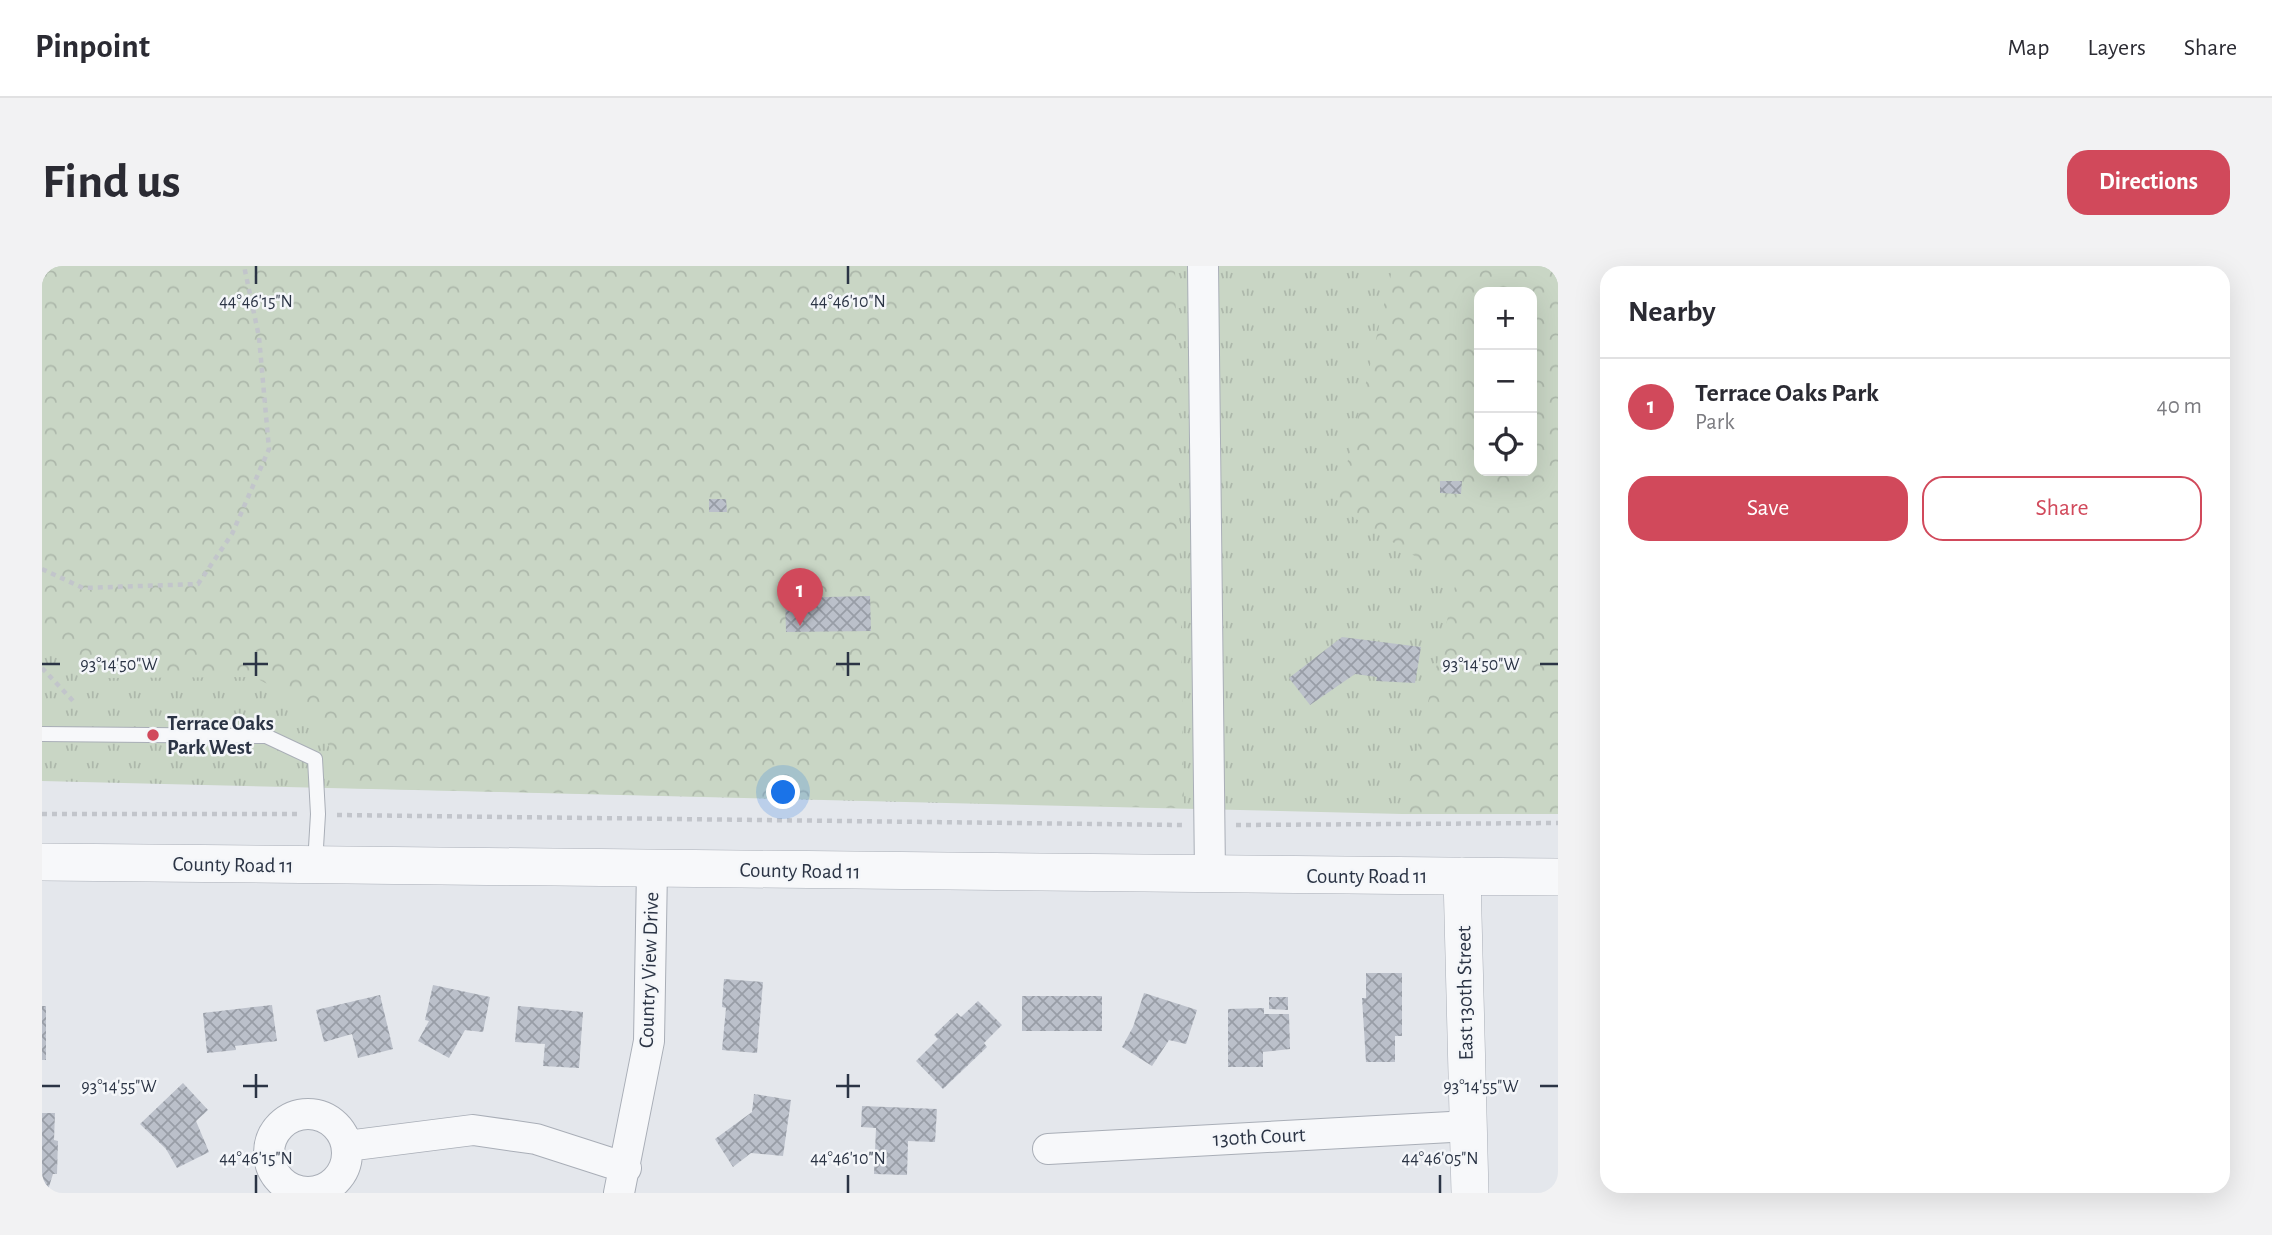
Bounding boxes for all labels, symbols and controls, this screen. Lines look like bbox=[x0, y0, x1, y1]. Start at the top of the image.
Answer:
text: Pinpoint bbox=[35, 31, 150, 64]
text: Map bbox=[2007, 36, 2049, 60]
text: Layers bbox=[2087, 36, 2146, 60]
text: Share bbox=[2184, 36, 2237, 60]
button: Directions bbox=[2067, 150, 2230, 215]
text: Find us bbox=[42, 158, 181, 207]
map controls bbox=[1474, 287, 1537, 476]
button: + bbox=[1474, 287, 1537, 350]
text: 44°46'15"N bbox=[219, 293, 293, 311]
text: 44°46'10"N bbox=[810, 293, 886, 311]
text: Nearby bbox=[1628, 297, 1716, 327]
button: − bbox=[1474, 350, 1537, 413]
text: Terrace Oaks Park bbox=[1695, 380, 1879, 406]
text: 1 bbox=[1647, 395, 1655, 418]
text: 40 m bbox=[2157, 395, 2202, 418]
text: Park bbox=[1695, 411, 1735, 434]
button: locate bbox=[1474, 413, 1537, 476]
button: Save bbox=[1628, 476, 1908, 541]
button: Share bbox=[1922, 476, 2202, 541]
pin: 1 bbox=[777, 568, 823, 626]
text: 93°14'50"W bbox=[80, 656, 158, 674]
text: 93°14'50"W bbox=[1442, 656, 1520, 674]
place label: Terrace Oaks Park West bbox=[167, 713, 274, 758]
marker: Terrace Oaks Park West bbox=[145, 727, 161, 743]
your location bbox=[766, 775, 800, 809]
street label: County Road 11 bbox=[172, 853, 294, 877]
street label: County Road 11 bbox=[739, 859, 861, 883]
street label: County Road 11 bbox=[1307, 866, 1427, 887]
street label: Country View Drive bbox=[636, 892, 662, 1048]
street label: East 130th Street bbox=[1453, 925, 1477, 1061]
text: 93°14'55"W bbox=[81, 1078, 157, 1096]
text: 93°14'55"W bbox=[1443, 1078, 1519, 1096]
street label: 130th Court bbox=[1212, 1124, 1306, 1150]
text: 44°46'15"N bbox=[219, 1150, 293, 1168]
text: 44°46'10"N bbox=[810, 1150, 886, 1168]
text: 44°46'05"N bbox=[1401, 1150, 1479, 1168]

